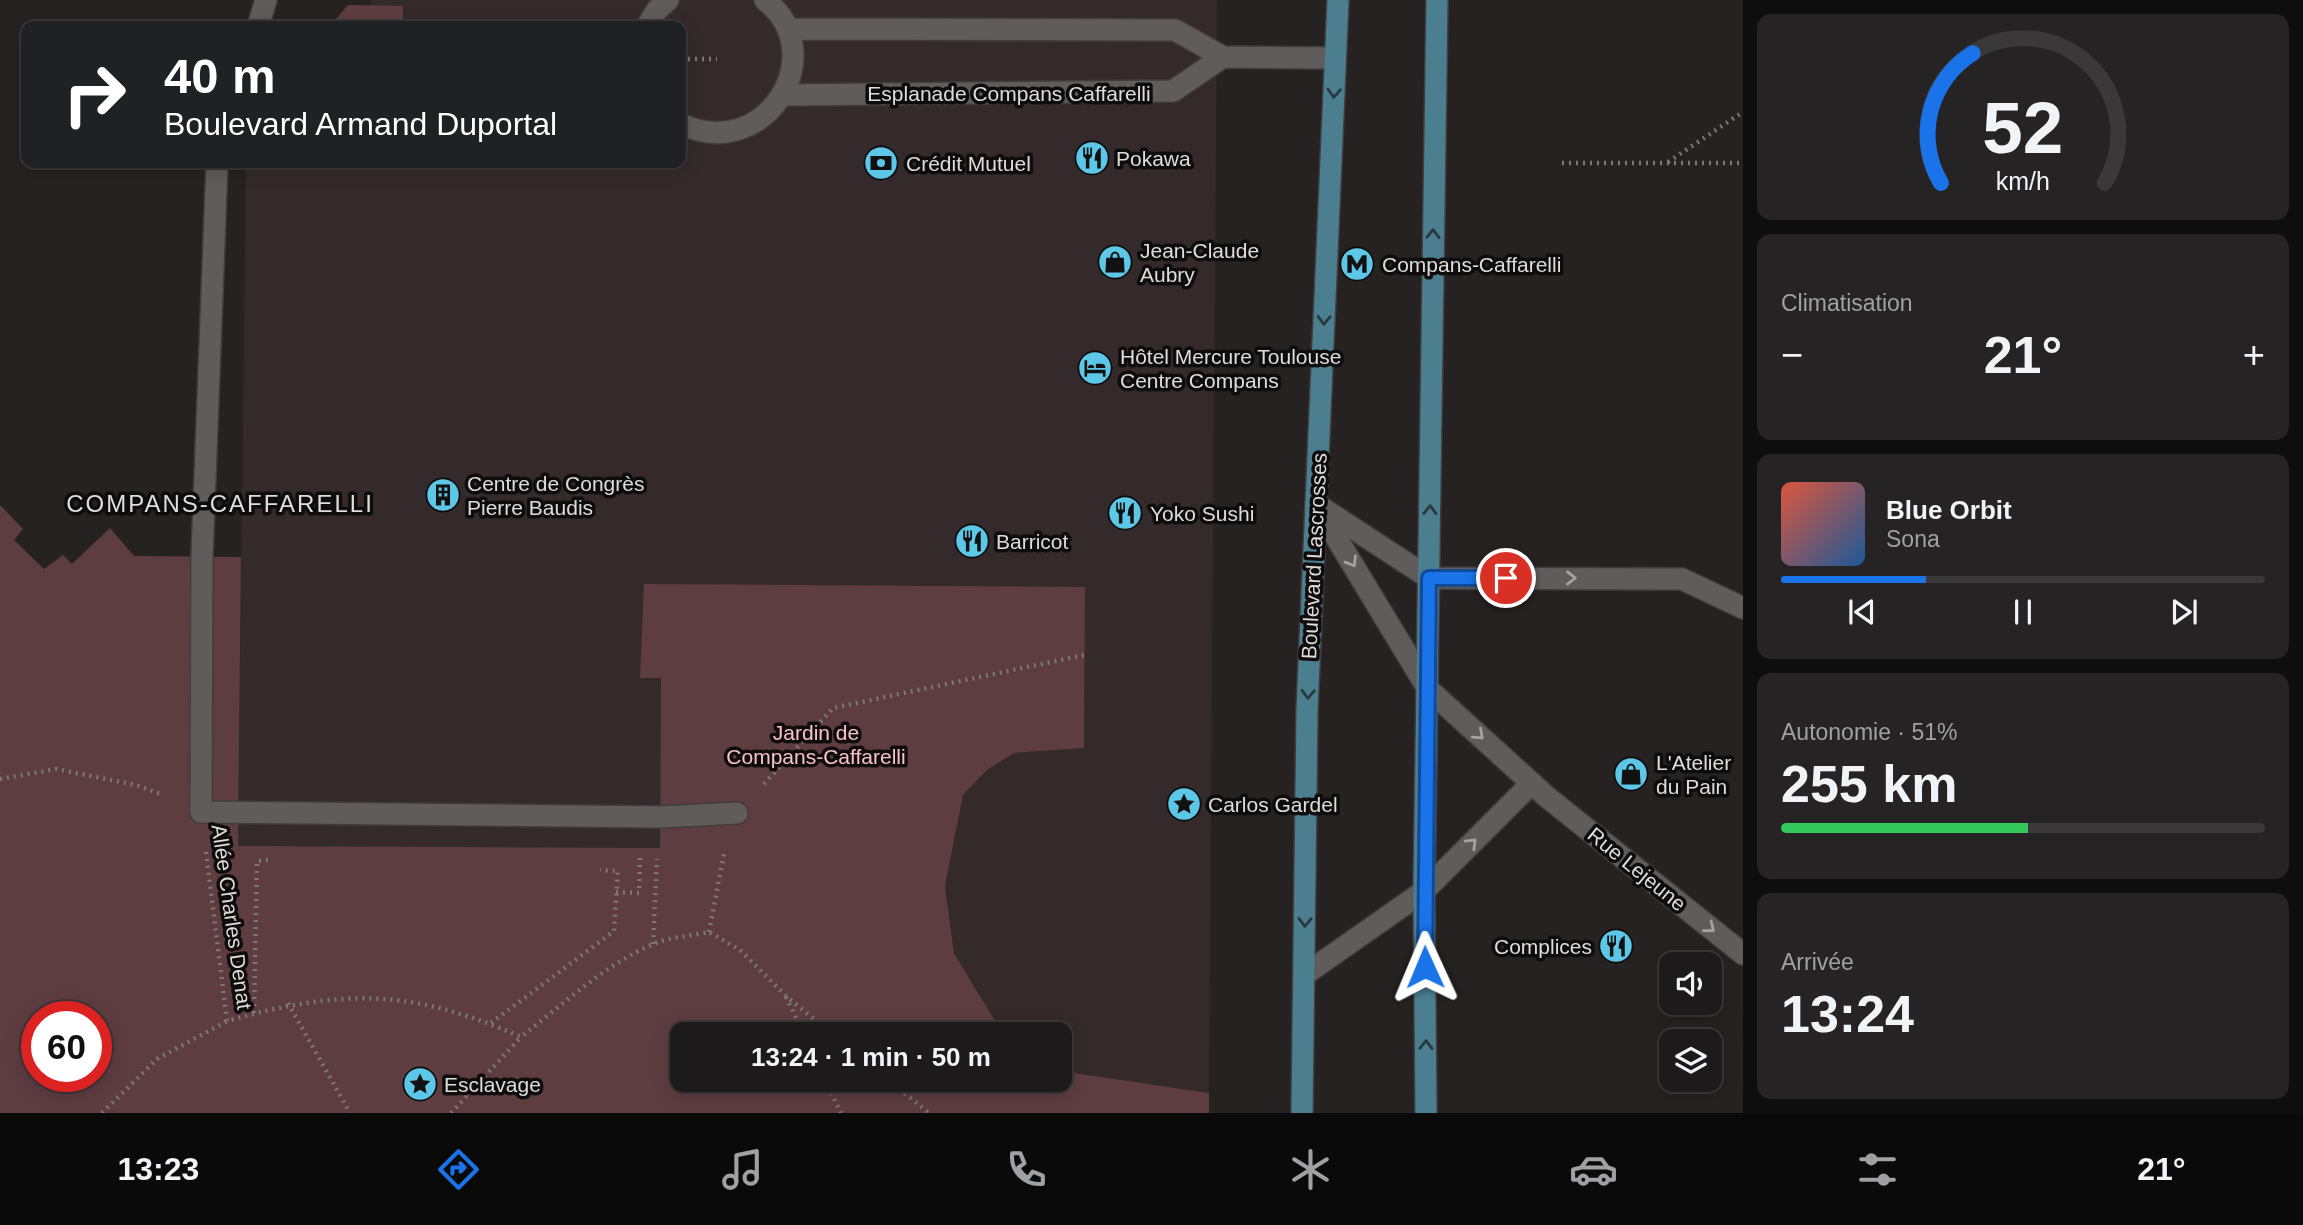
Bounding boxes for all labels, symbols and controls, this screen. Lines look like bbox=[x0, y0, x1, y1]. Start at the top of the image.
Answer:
icon: right bbox=[49, 49, 140, 140]
text: 40 m bbox=[164, 49, 276, 103]
street label: Esplanade Compans Caffarelli bbox=[867, 82, 1151, 105]
one-way arrow bbox=[1326, 87, 1341, 98]
text: 52 bbox=[1983, 87, 2063, 168]
text: Boulevard Armand Duportal bbox=[164, 106, 557, 142]
restaurant icon: Pokawa bbox=[1073, 139, 1111, 177]
bank icon: Crédit Mutuel bbox=[862, 144, 900, 182]
place label: Pokawa bbox=[1116, 147, 1191, 170]
place label: Crédit Mutuel bbox=[906, 152, 1031, 175]
text: km/h bbox=[1996, 167, 2050, 195]
one-way arrow bbox=[1425, 228, 1441, 238]
place label: Jean-Claude Aubry bbox=[1140, 239, 1259, 286]
shop icon: Jean-Claude Aubry bbox=[1096, 243, 1134, 281]
metro station icon: Compans-Caffarelli bbox=[1338, 245, 1376, 283]
place label: Compans-Caffarelli bbox=[1382, 253, 1561, 276]
text: Climatisation bbox=[1781, 290, 1913, 316]
one-way arrow bbox=[1316, 315, 1331, 326]
text: 21° bbox=[1984, 326, 2062, 384]
text: − bbox=[1781, 334, 1803, 376]
text: + bbox=[2243, 334, 2265, 376]
place label: Hôtel Mercure Toulouse Centre Compans bbox=[1120, 345, 1341, 392]
hotel icon: Hôtel Mercure Toulouse Centre Compans bbox=[1076, 349, 1114, 387]
street label: Boulevard Lascrosses bbox=[1297, 452, 1331, 660]
place label: Centre de Congrès Pierre Baudis bbox=[467, 472, 644, 519]
building icon: Centre de Congrès Pierre Baudis bbox=[424, 476, 462, 514]
district label: COMPANS-CAFFARELLI bbox=[66, 490, 374, 517]
restaurant icon: Yoko Sushi bbox=[1106, 494, 1144, 532]
text: Blue Orbit bbox=[1886, 495, 2012, 525]
place label: Yoko Sushi bbox=[1150, 502, 1254, 525]
one-way arrow bbox=[1422, 504, 1438, 515]
restaurant icon: Barricot bbox=[953, 522, 991, 560]
text: Sona bbox=[1886, 526, 1940, 552]
place label: Barricot bbox=[996, 530, 1069, 553]
pin bbox=[1476, 548, 1536, 608]
one-way arrow bbox=[1343, 555, 1356, 568]
icon: arrive bbox=[1487, 559, 1525, 597]
one-way arrow bbox=[1565, 571, 1576, 586]
icon: previous bbox=[1843, 593, 1881, 631]
icon: pause bbox=[2004, 593, 2042, 631]
icon: next bbox=[2165, 593, 2203, 631]
one-way arrow bbox=[1300, 689, 1315, 700]
text: Autonomie · 51% bbox=[1781, 719, 1957, 745]
park label: Jardin de Compans-Caffarelli bbox=[726, 721, 906, 768]
one-way arrow bbox=[1471, 726, 1484, 739]
place label: L'Atelier du Pain bbox=[1656, 751, 1731, 798]
shop icon: L'Atelier du Pain bbox=[1612, 755, 1650, 793]
text: 255 km bbox=[1781, 755, 1957, 813]
place icon: Carlos Gardel bbox=[1165, 785, 1203, 823]
place label: Carlos Gardel bbox=[1208, 793, 1338, 816]
street label: Allée Charles Denat bbox=[208, 823, 256, 1011]
street label: Rue Lejeune bbox=[1583, 823, 1691, 915]
one-way arrow bbox=[1463, 838, 1476, 851]
one-way arrow bbox=[1297, 916, 1312, 927]
one-way arrow bbox=[1702, 919, 1714, 932]
restaurant icon: Complices bbox=[1597, 927, 1635, 965]
position arrow bbox=[1388, 930, 1462, 1004]
place label: Complices bbox=[1494, 935, 1592, 958]
text: Arrivée bbox=[1781, 949, 1854, 975]
map controls bbox=[1659, 952, 1722, 1092]
button: sound bbox=[1659, 952, 1722, 1015]
text: 13:24 bbox=[1781, 985, 1914, 1043]
speed limit sign: 60 bbox=[21, 1001, 112, 1092]
button: layers bbox=[1659, 1029, 1722, 1092]
one-way arrow bbox=[1418, 1039, 1434, 1050]
text: 13:24 · 1 min · 50 m bbox=[751, 1042, 991, 1072]
place icon: Esclavage bbox=[401, 1065, 439, 1103]
place label: Esclavage bbox=[444, 1073, 541, 1096]
icon: directions bbox=[434, 1145, 483, 1194]
icon: music bbox=[718, 1145, 767, 1194]
icon: phone bbox=[1002, 1145, 1051, 1194]
icon: climate bbox=[1286, 1145, 1335, 1194]
icon: car bbox=[1569, 1145, 1618, 1194]
icon: filters bbox=[1853, 1145, 1902, 1194]
text: 13:23 bbox=[117, 1151, 199, 1187]
text: 21° bbox=[2137, 1151, 2186, 1187]

